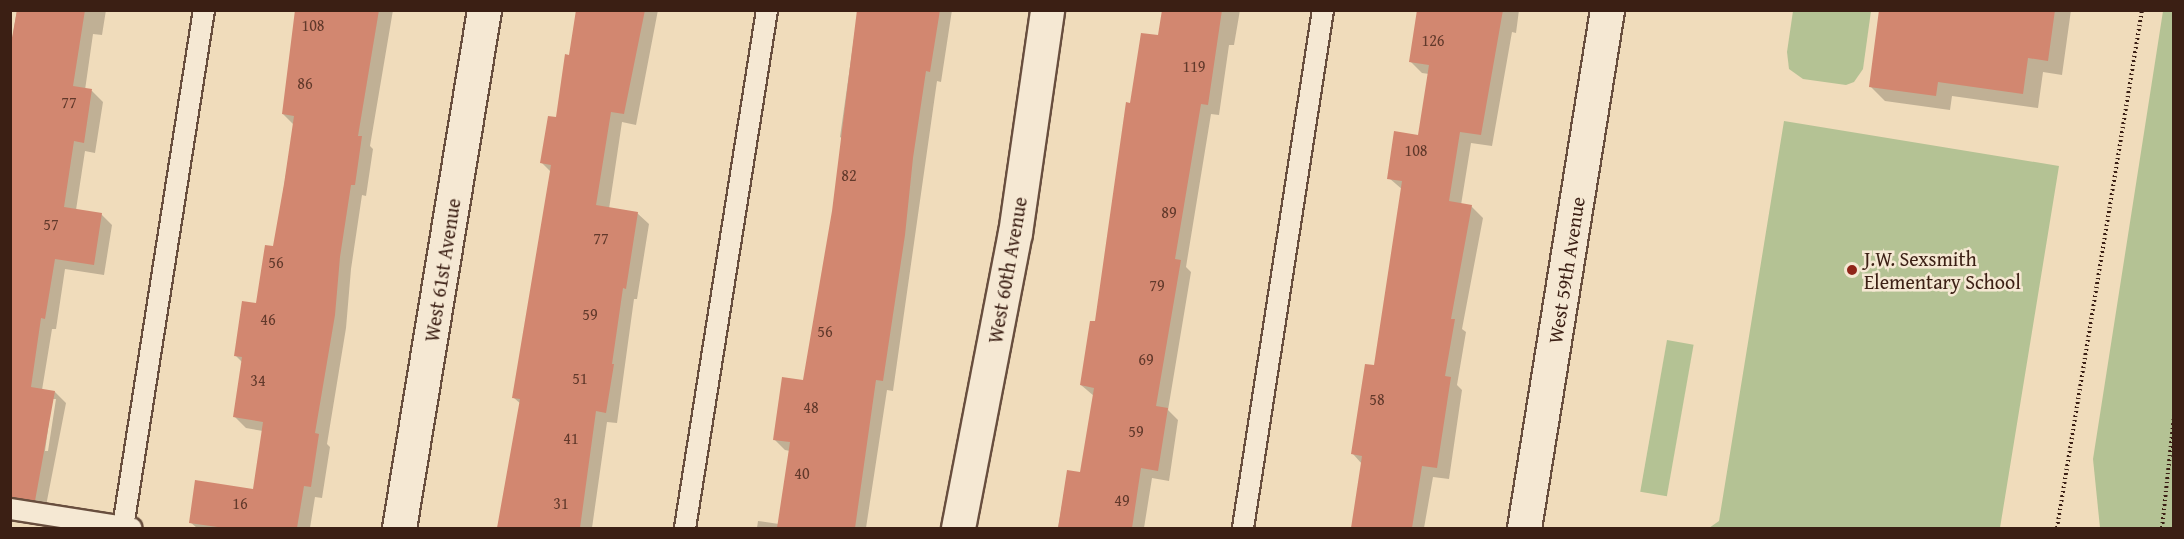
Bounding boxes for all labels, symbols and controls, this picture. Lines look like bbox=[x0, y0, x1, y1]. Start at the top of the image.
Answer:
house number: 108 bbox=[301, 15, 325, 35]
house number: 126 bbox=[1421, 30, 1445, 50]
house number: 119 bbox=[1182, 56, 1206, 76]
house number: 86 bbox=[297, 73, 313, 93]
house number: 77 bbox=[61, 92, 77, 112]
house number: 108 bbox=[1404, 140, 1428, 160]
house number: 82 bbox=[841, 165, 857, 185]
street label: West 60th Avenue bbox=[982, 195, 1032, 345]
street label: West 59th Avenue bbox=[1543, 195, 1589, 345]
street label: West 61st Avenue bbox=[419, 196, 465, 344]
house number: 89 bbox=[1161, 202, 1177, 222]
house number: 57 bbox=[43, 214, 59, 234]
house number: 77 bbox=[593, 228, 609, 248]
place label: J.W. Sexsmith Elementary School bbox=[1864, 246, 2021, 293]
house number: 56 bbox=[268, 252, 284, 272]
marker: J.W. Sexsmith Elementary School bbox=[1845, 263, 1859, 277]
house number: 79 bbox=[1149, 275, 1165, 295]
house number: 59 bbox=[582, 304, 598, 324]
house number: 46 bbox=[260, 309, 276, 329]
house number: 56 bbox=[817, 321, 833, 341]
house number: 69 bbox=[1138, 349, 1154, 369]
house number: 51 bbox=[572, 368, 588, 388]
house number: 34 bbox=[250, 370, 266, 390]
house number: 58 bbox=[1369, 389, 1385, 409]
house number: 48 bbox=[803, 397, 819, 417]
house number: 59 bbox=[1128, 421, 1144, 441]
house number: 41 bbox=[563, 428, 579, 448]
house number: 40 bbox=[794, 463, 810, 483]
house number: 49 bbox=[1114, 490, 1130, 510]
house number: 16 bbox=[232, 493, 248, 513]
house number: 31 bbox=[553, 493, 569, 513]

